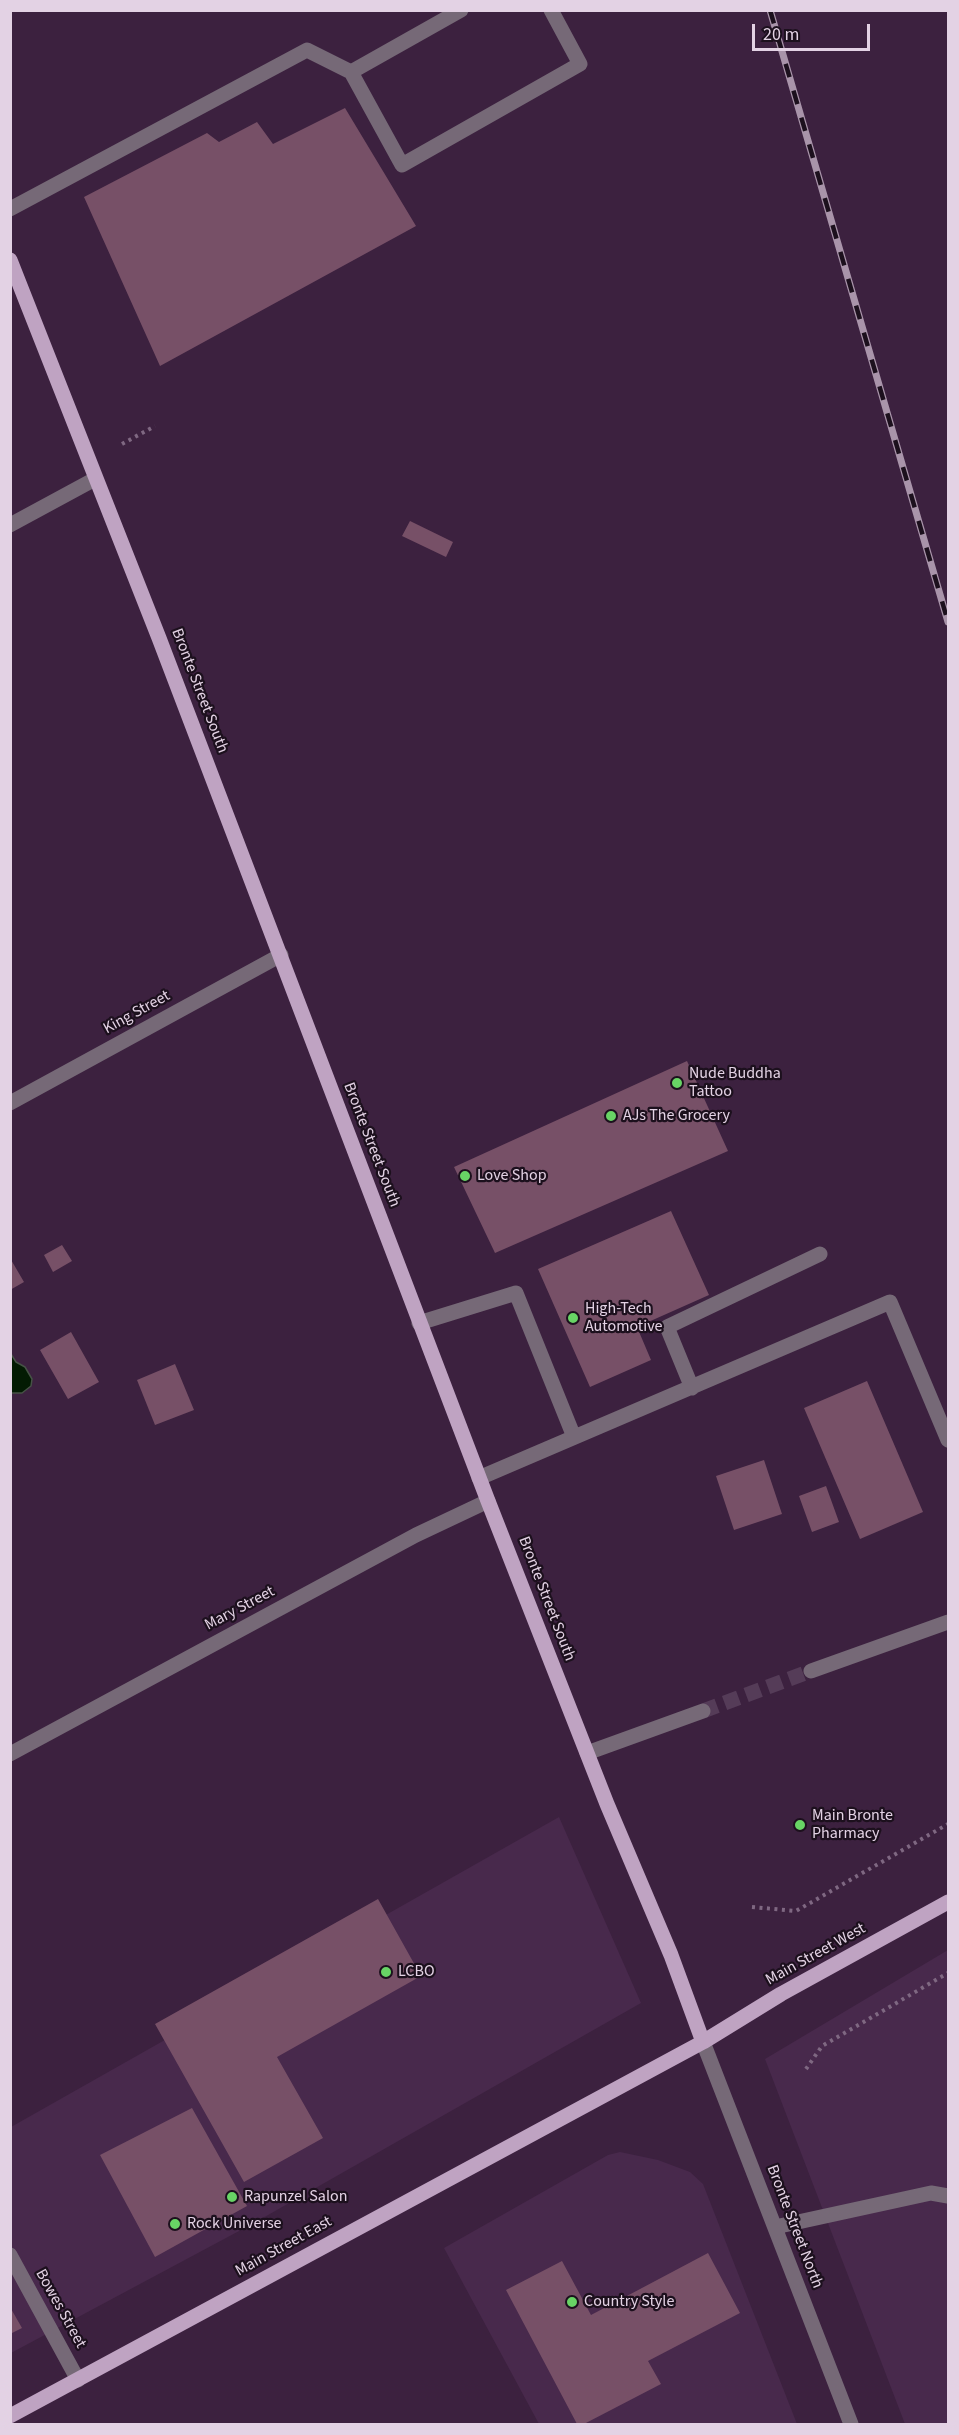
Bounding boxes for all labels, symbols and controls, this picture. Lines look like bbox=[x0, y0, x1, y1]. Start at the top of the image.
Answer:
scale bar bbox=[755, 12, 874, 50]
text: 20 m bbox=[763, 22, 799, 47]
street label: Bronte Street South bbox=[166, 626, 232, 756]
street label: King Street bbox=[100, 987, 174, 1039]
place label: Nude Buddha Tattoo bbox=[689, 1064, 781, 1102]
marker: Nude Buddha Tattoo bbox=[670, 1076, 684, 1090]
street label: Bronte Street South bbox=[338, 1080, 404, 1210]
place label: AJs The Grocery bbox=[623, 1106, 730, 1126]
marker: AJs The Grocery bbox=[604, 1109, 618, 1123]
place label: Love Shop bbox=[477, 1166, 547, 1186]
marker: Love Shop bbox=[458, 1169, 472, 1183]
place label: High-Tech Automotive bbox=[585, 1299, 663, 1337]
marker: High-Tech Automotive bbox=[566, 1311, 580, 1325]
street label: Bronte Street South bbox=[513, 1534, 579, 1664]
street label: Mary Street bbox=[202, 1583, 278, 1635]
place label: Main Bronte Pharmacy bbox=[812, 1806, 893, 1844]
marker: Main Bronte Pharmacy bbox=[793, 1818, 807, 1832]
street label: Main Street West bbox=[763, 1920, 869, 1990]
place label: LCBO bbox=[398, 1962, 435, 1982]
marker: LCBO bbox=[379, 1965, 393, 1979]
street label: Bronte Street North bbox=[762, 2163, 826, 2291]
place label: Rapunzel Salon bbox=[244, 2187, 347, 2207]
marker: Rapunzel Salon bbox=[225, 2190, 239, 2204]
street label: Main Street East bbox=[232, 2213, 336, 2281]
place label: Rock Universe bbox=[187, 2214, 282, 2234]
marker: Rock Universe bbox=[168, 2217, 182, 2231]
street label: Bowes Street bbox=[30, 2266, 90, 2352]
place label: Country Style bbox=[584, 2292, 674, 2312]
marker: Country Style bbox=[565, 2295, 579, 2309]

